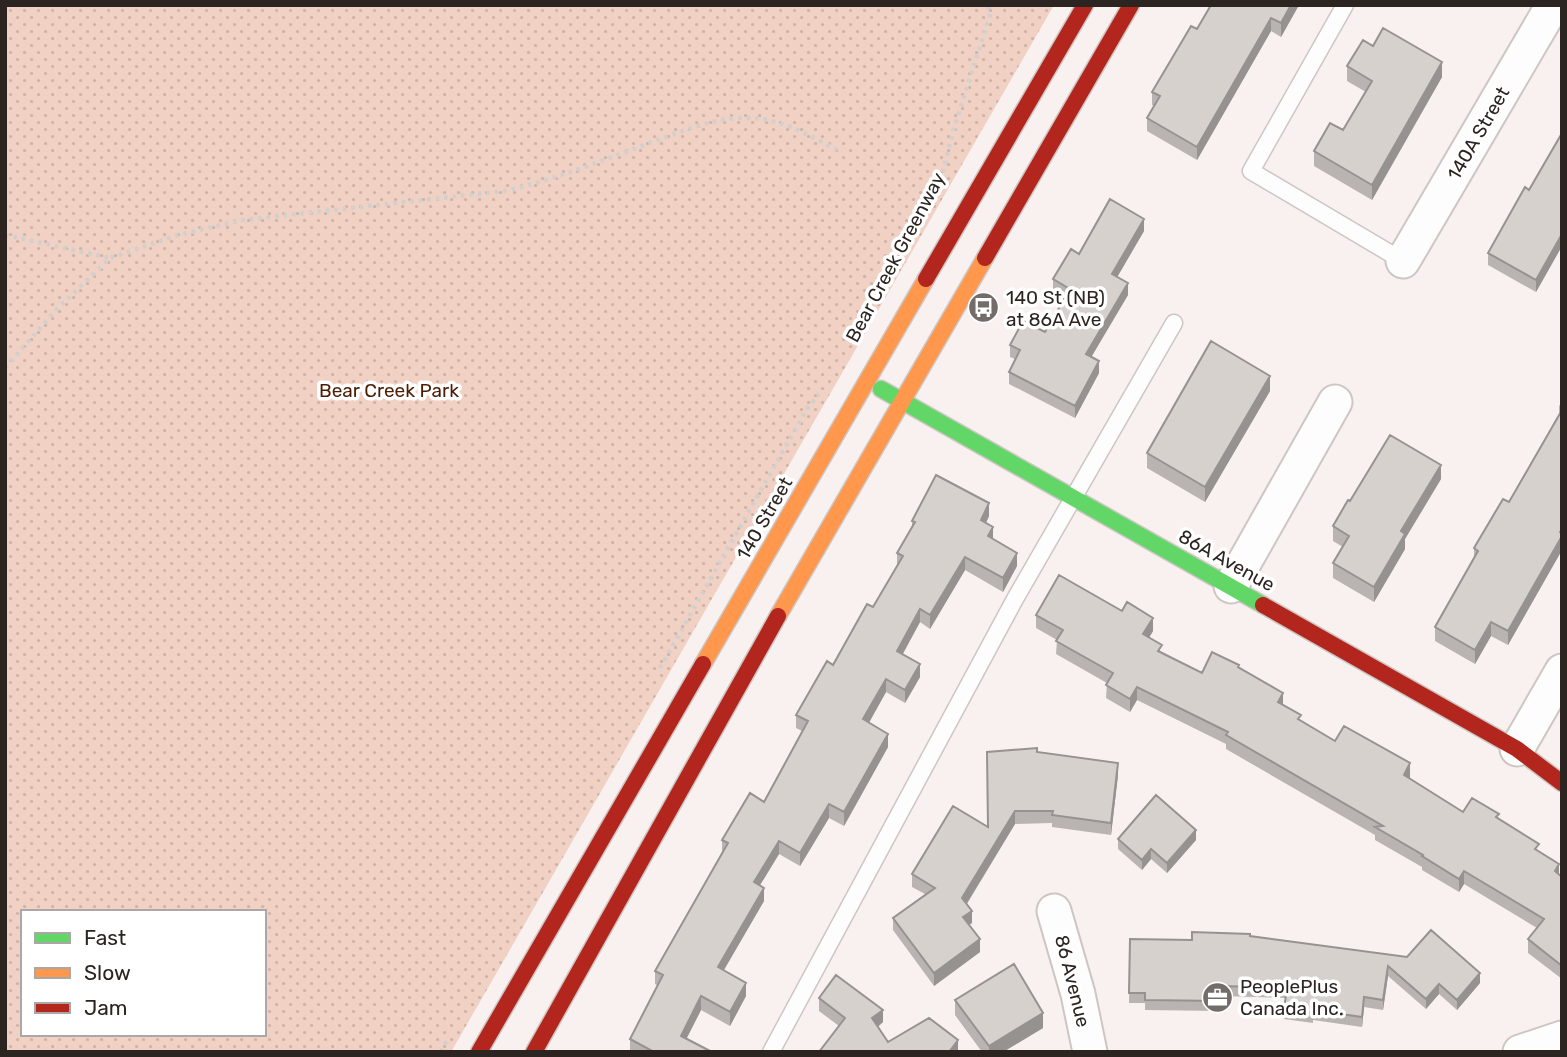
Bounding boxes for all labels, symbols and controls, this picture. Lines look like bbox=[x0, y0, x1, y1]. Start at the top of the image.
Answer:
street label: 140A Street bbox=[1443, 82, 1515, 184]
street label: Bear Creek Greenway bbox=[841, 168, 950, 346]
place label: 140 St (NB) at 86A Ave bbox=[1006, 286, 1105, 331]
bus stop icon: 140 St (NB) at 86A Ave bbox=[966, 291, 1000, 325]
park label: Bear Creek Park bbox=[319, 379, 459, 402]
street label: 140 Street bbox=[732, 472, 798, 564]
street label: 86A Avenue bbox=[1175, 525, 1279, 596]
legend bbox=[21, 910, 266, 1036]
text: Fast bbox=[84, 925, 126, 950]
street label: 86 Avenue bbox=[1050, 933, 1095, 1030]
text: Slow bbox=[84, 960, 131, 985]
place label: PeoplePlus Canada Inc. bbox=[1240, 975, 1344, 1020]
office icon: PeoplePlus Canada Inc. bbox=[1200, 980, 1234, 1014]
text: Jam bbox=[84, 995, 128, 1020]

